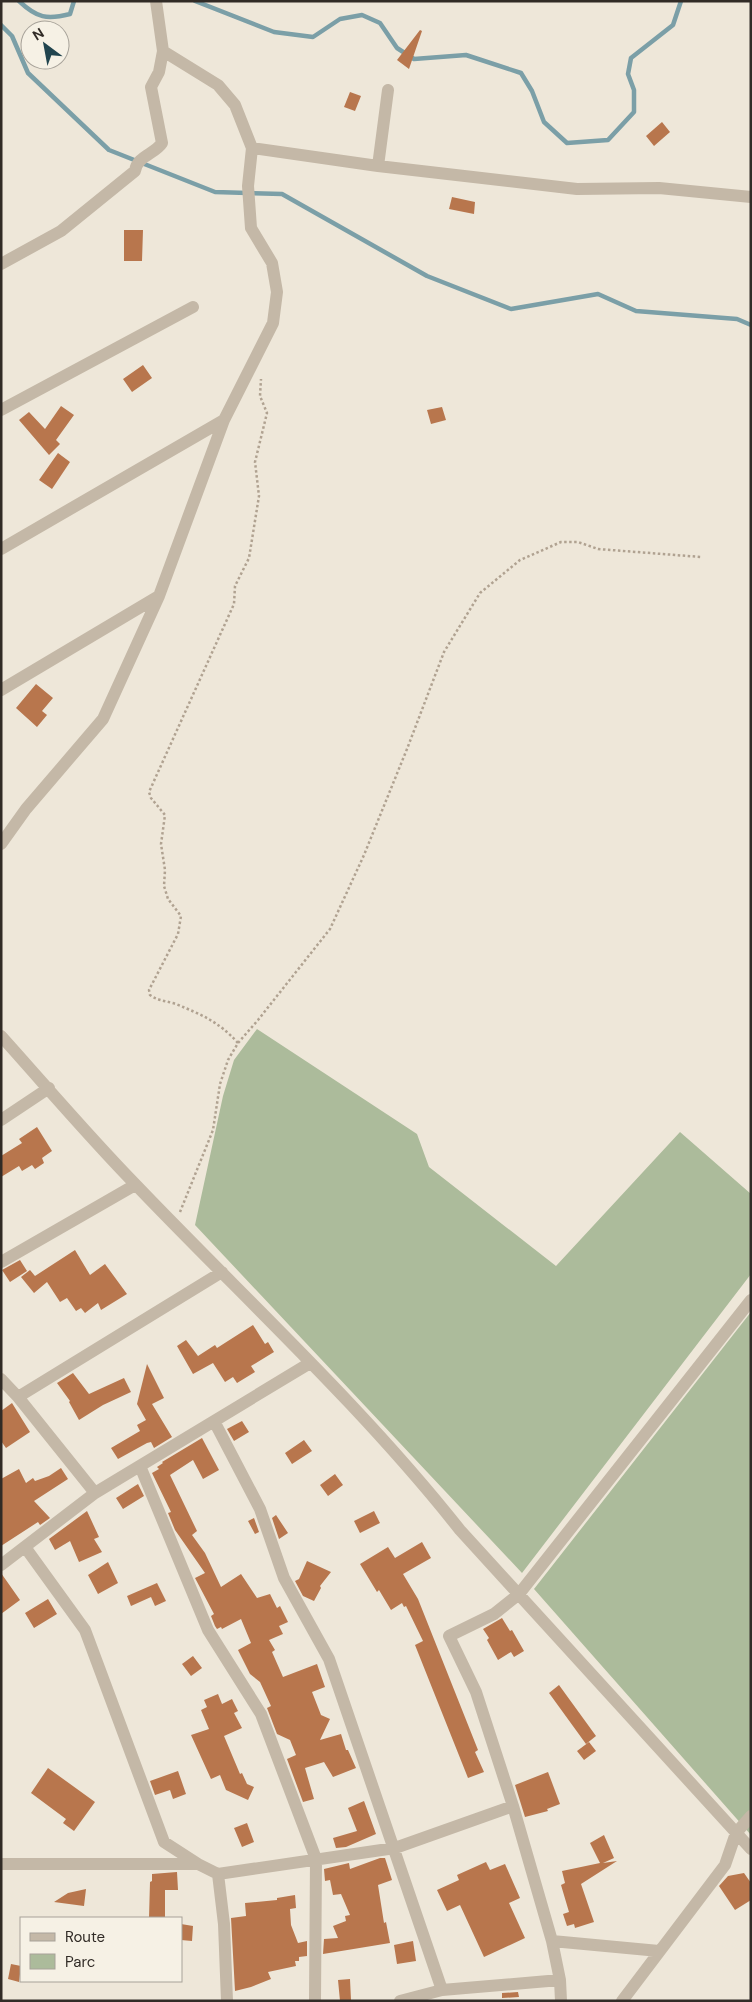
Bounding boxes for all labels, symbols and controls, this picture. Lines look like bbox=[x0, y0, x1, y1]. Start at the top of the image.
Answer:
north arrow bbox=[20, 20, 70, 70]
text: N bbox=[29, 24, 47, 44]
legend bbox=[20, 1917, 182, 1982]
text: Route bbox=[65, 1927, 105, 1947]
text: Parc bbox=[65, 1952, 95, 1972]

